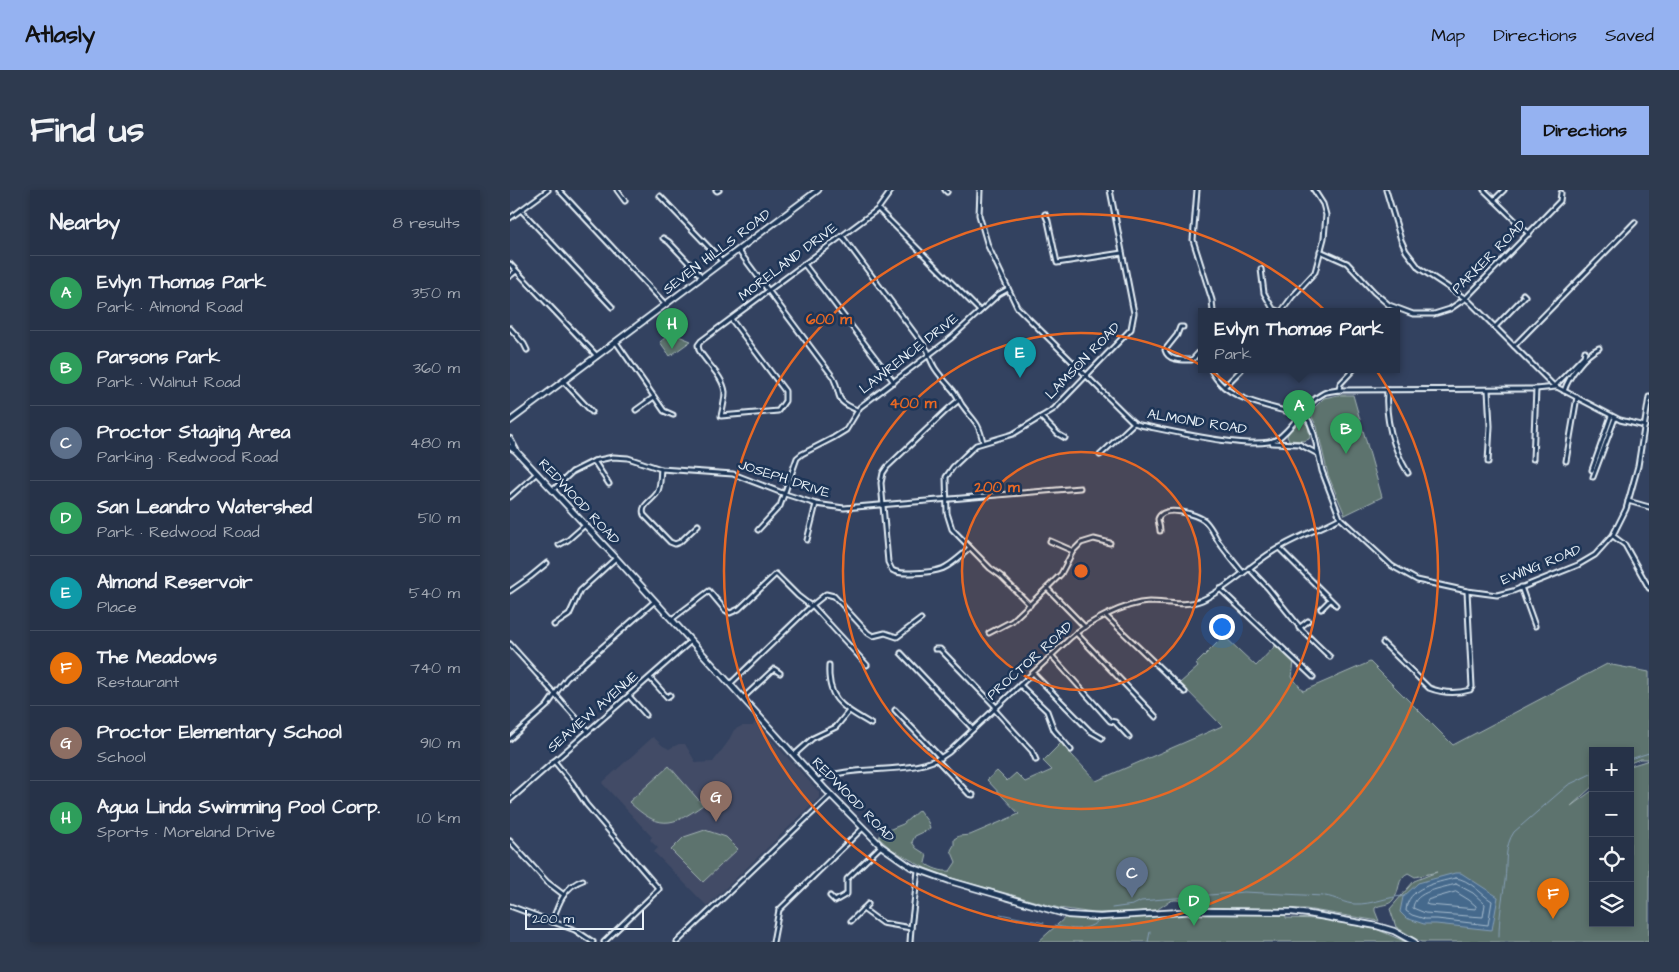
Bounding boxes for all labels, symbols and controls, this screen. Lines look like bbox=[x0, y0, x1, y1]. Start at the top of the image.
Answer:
text: Atlasly bbox=[25, 18, 95, 52]
text: Map bbox=[1431, 23, 1465, 48]
text: Directions bbox=[1493, 23, 1577, 48]
text: Saved bbox=[1605, 23, 1654, 48]
text: Find us bbox=[30, 106, 144, 155]
button: Directions bbox=[1521, 106, 1649, 155]
street label: SEVEN HILLS ROAD bbox=[659, 205, 775, 299]
text: Nearby bbox=[50, 208, 120, 237]
text: 8 results bbox=[393, 212, 460, 234]
street label: PARKER ROAD bbox=[1447, 215, 1531, 299]
street label: MORELAND DRIVE bbox=[734, 218, 842, 306]
text: Evlyn Thomas Park bbox=[97, 269, 266, 296]
text: A bbox=[61, 282, 71, 304]
text: 350 m bbox=[412, 282, 460, 304]
text: Park · Almond Road bbox=[97, 296, 243, 318]
pin: H bbox=[656, 308, 688, 349]
street label: LAWRENCE DRIVE bbox=[855, 308, 963, 399]
popup bbox=[1198, 308, 1400, 373]
text: 600 m bbox=[806, 309, 852, 330]
text: Evlyn Thomas Park bbox=[1214, 316, 1384, 343]
street label: LAMSON ROAD bbox=[1041, 318, 1125, 404]
pin: E bbox=[1004, 337, 1036, 378]
text: Park bbox=[1214, 343, 1251, 365]
text: Parsons Park bbox=[97, 344, 220, 371]
text: B bbox=[60, 357, 72, 379]
text: 360 m bbox=[413, 357, 460, 379]
text: Park · Walnut Road bbox=[97, 371, 241, 393]
pin: A bbox=[1283, 390, 1315, 431]
text: 400 m bbox=[890, 393, 937, 414]
street label: ALMOND ROAD bbox=[1146, 404, 1248, 440]
pin: B bbox=[1330, 413, 1362, 454]
text: Proctor Staging Area bbox=[97, 419, 291, 446]
text: C bbox=[60, 432, 72, 454]
text: 480 m bbox=[410, 432, 460, 454]
text: Parking · Redwood Road bbox=[97, 446, 278, 468]
street label: REDWOOD ROAD bbox=[534, 454, 624, 550]
street label: JOSEPH DRIVE bbox=[736, 455, 833, 503]
text: 200 m bbox=[973, 477, 1020, 498]
text: San Leandro Watershed bbox=[97, 494, 312, 521]
text: D bbox=[61, 507, 71, 529]
text: 510 m bbox=[418, 507, 460, 529]
text: Park · Redwood Road bbox=[97, 521, 260, 543]
street label: EWING ROAD bbox=[1498, 540, 1584, 590]
centre of rings bbox=[1072, 562, 1090, 580]
text: Almond Reservoir bbox=[97, 569, 253, 596]
text: E bbox=[61, 582, 71, 604]
text: 540 m bbox=[409, 582, 460, 604]
text: Place bbox=[97, 596, 137, 618]
your location bbox=[1209, 614, 1235, 640]
street label: PROCTOR ROAD bbox=[983, 617, 1077, 705]
text: The Meadows bbox=[97, 644, 217, 671]
text: F bbox=[60, 657, 72, 679]
text: 740 m bbox=[410, 657, 460, 679]
street label: SEAVIEW AVENUE bbox=[543, 666, 644, 757]
text: Restaurant bbox=[97, 671, 179, 693]
text: Proctor Elementary School bbox=[97, 719, 342, 746]
text: G bbox=[60, 732, 72, 754]
text: 910 m bbox=[420, 732, 460, 754]
text: School bbox=[97, 746, 146, 768]
map controls bbox=[1589, 747, 1634, 927]
button: + bbox=[1589, 747, 1634, 792]
street label: REDWOOD ROAD bbox=[807, 753, 899, 847]
pin: G bbox=[700, 781, 732, 822]
button: − bbox=[1589, 792, 1634, 837]
text: Agua Linda Swimming Pool Corp. bbox=[97, 794, 380, 821]
text: H bbox=[61, 807, 71, 829]
text: 1.0 km bbox=[417, 807, 460, 829]
text: Sports · Moreland Drive bbox=[97, 821, 275, 843]
button: locate bbox=[1589, 837, 1634, 882]
pin: C bbox=[1116, 857, 1148, 898]
pin: F bbox=[1537, 878, 1569, 919]
button: layers bbox=[1589, 882, 1634, 927]
pin: D bbox=[1178, 885, 1210, 926]
scale bar bbox=[525, 907, 644, 930]
text: 200 m bbox=[532, 909, 574, 929]

